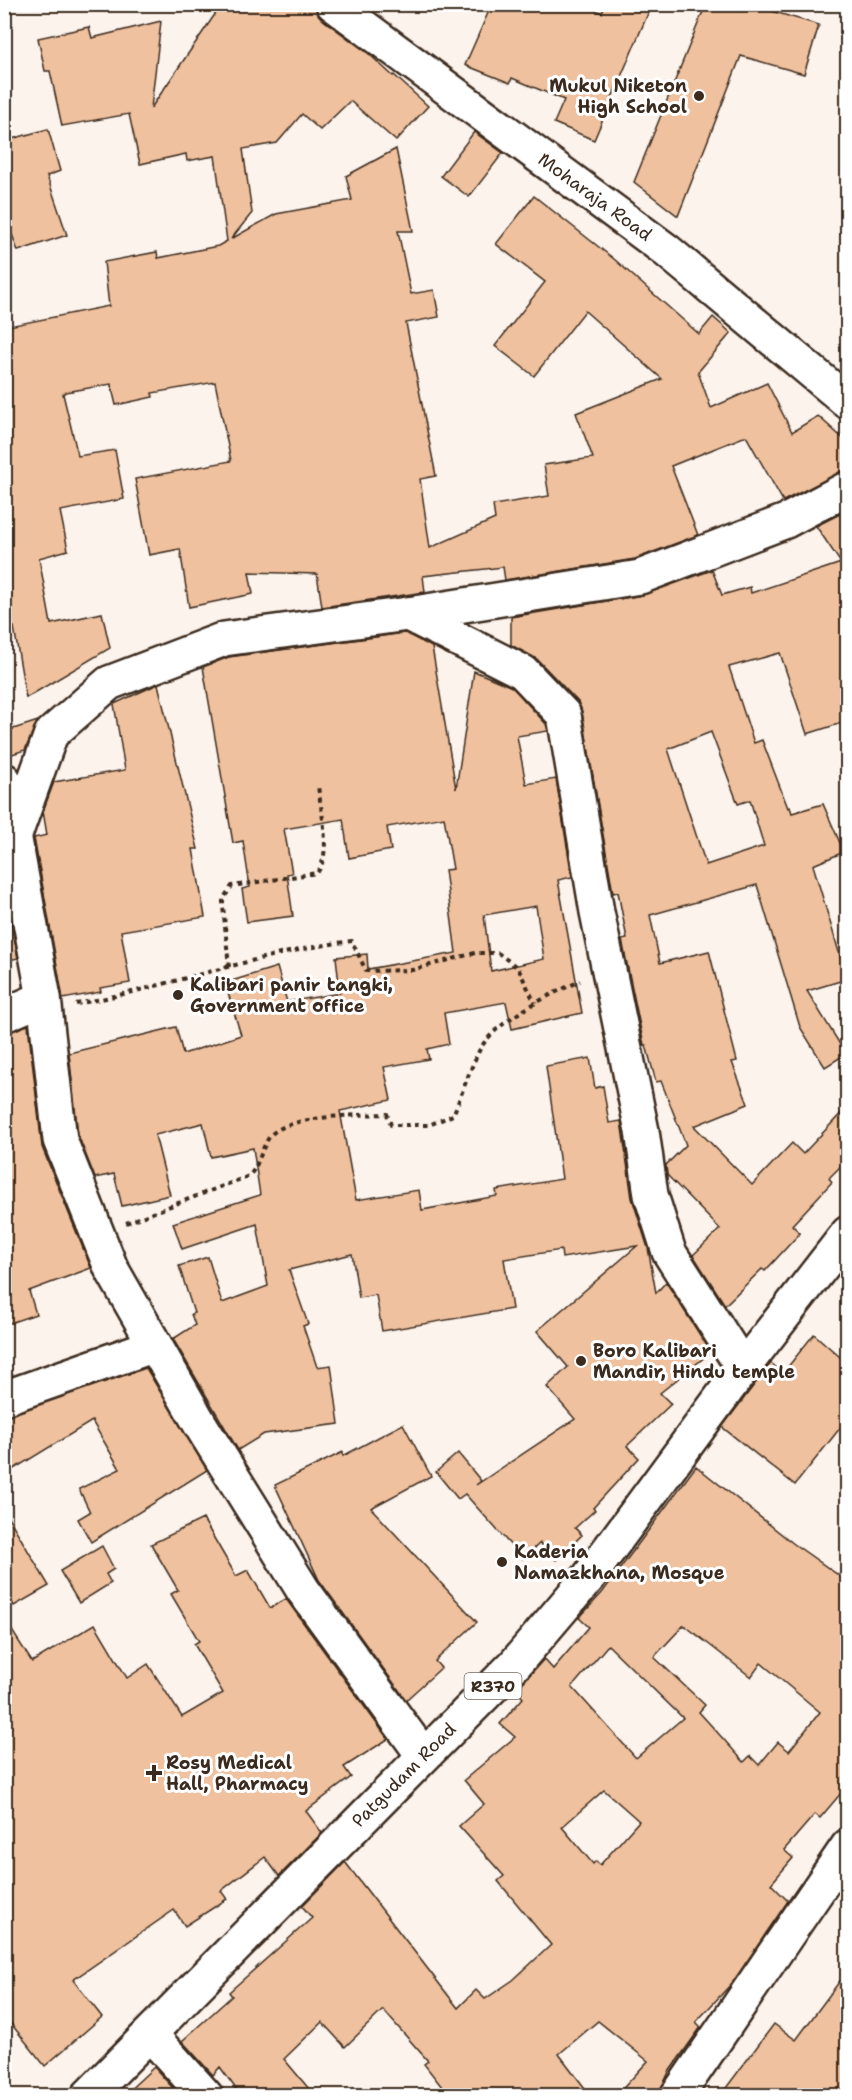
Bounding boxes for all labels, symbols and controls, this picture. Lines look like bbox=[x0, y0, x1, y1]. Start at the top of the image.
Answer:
place label: Mukul Niketon High School bbox=[549, 74, 687, 119]
marker: Mukul Niketon High School bbox=[692, 89, 706, 103]
street label: Moharaja Road bbox=[533, 147, 657, 247]
place label: Kalibari panir tangki, Government office bbox=[190, 973, 393, 1018]
marker: Kalibari panir tangki, Government office bbox=[171, 988, 185, 1002]
place label: Boro Kalibari Mandir, Hindu temple bbox=[593, 1339, 795, 1384]
marker: Boro Kalibari Mandir, Hindu temple bbox=[574, 1354, 588, 1368]
place label: Kaderia Namazkhana, Mosque bbox=[514, 1540, 725, 1585]
marker: Kaderia Namazkhana, Mosque bbox=[495, 1555, 509, 1569]
road number: R370 bbox=[464, 1673, 522, 1699]
street label: Patgudam Road bbox=[347, 1718, 461, 1832]
place label: Rosy Medical Hall, Pharmacy bbox=[166, 1751, 309, 1796]
marker: Rosy Medical Hall, Pharmacy bbox=[147, 1766, 161, 1780]

